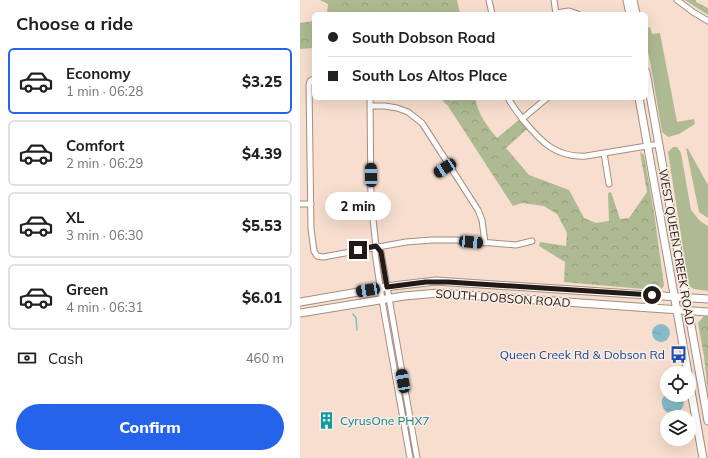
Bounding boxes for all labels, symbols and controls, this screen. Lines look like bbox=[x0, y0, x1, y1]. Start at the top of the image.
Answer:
text: Choose a ride bbox=[16, 12, 133, 35]
text: South Dobson Road bbox=[352, 28, 495, 47]
icon: car bbox=[18, 63, 54, 99]
text: Economy bbox=[66, 64, 131, 83]
text: South Los Altos Place bbox=[352, 66, 507, 85]
text: $3.25 bbox=[242, 72, 282, 91]
text: 1 min · 06:28 bbox=[66, 83, 143, 99]
icon: car bbox=[18, 135, 54, 171]
text: Comfort bbox=[66, 136, 124, 155]
text: $4.39 bbox=[242, 144, 282, 163]
text: 2 min · 06:29 bbox=[66, 155, 143, 171]
car bbox=[432, 156, 458, 180]
car bbox=[365, 163, 377, 187]
street label: WEST QUEEN CREEK ROAD bbox=[656, 168, 698, 326]
callout: 2 min bbox=[325, 192, 391, 220]
text: 2 min bbox=[341, 198, 375, 214]
icon: car bbox=[18, 207, 54, 243]
text: XL bbox=[66, 208, 84, 227]
text: $5.53 bbox=[242, 216, 282, 235]
text: 3 min · 06:30 bbox=[66, 227, 143, 243]
car bbox=[459, 235, 483, 249]
route end bbox=[349, 241, 367, 259]
icon: car bbox=[18, 279, 54, 315]
text: Green bbox=[66, 280, 108, 299]
car bbox=[355, 282, 381, 298]
street label: SOUTH DOBSON ROAD bbox=[435, 286, 571, 310]
route start bbox=[643, 286, 661, 304]
text: $6.01 bbox=[242, 288, 282, 307]
text: 4 min · 06:31 bbox=[66, 299, 143, 315]
bus stop icon: Queen Creek Rd & Dobson Rd bbox=[668, 344, 688, 364]
icon: cash bbox=[16, 347, 38, 369]
place label: Queen Creek Rd & Dobson Rd bbox=[500, 347, 665, 362]
text: Cash bbox=[48, 349, 83, 368]
text: 460 m bbox=[246, 350, 284, 366]
map controls bbox=[660, 366, 696, 446]
button: locate bbox=[660, 366, 696, 402]
car bbox=[395, 368, 411, 394]
button: Confirm bbox=[16, 404, 284, 450]
building icon: CyrusOne PHX7 bbox=[317, 410, 337, 430]
button: layers bbox=[660, 410, 696, 446]
place label: CyrusOne PHX7 bbox=[340, 413, 430, 428]

